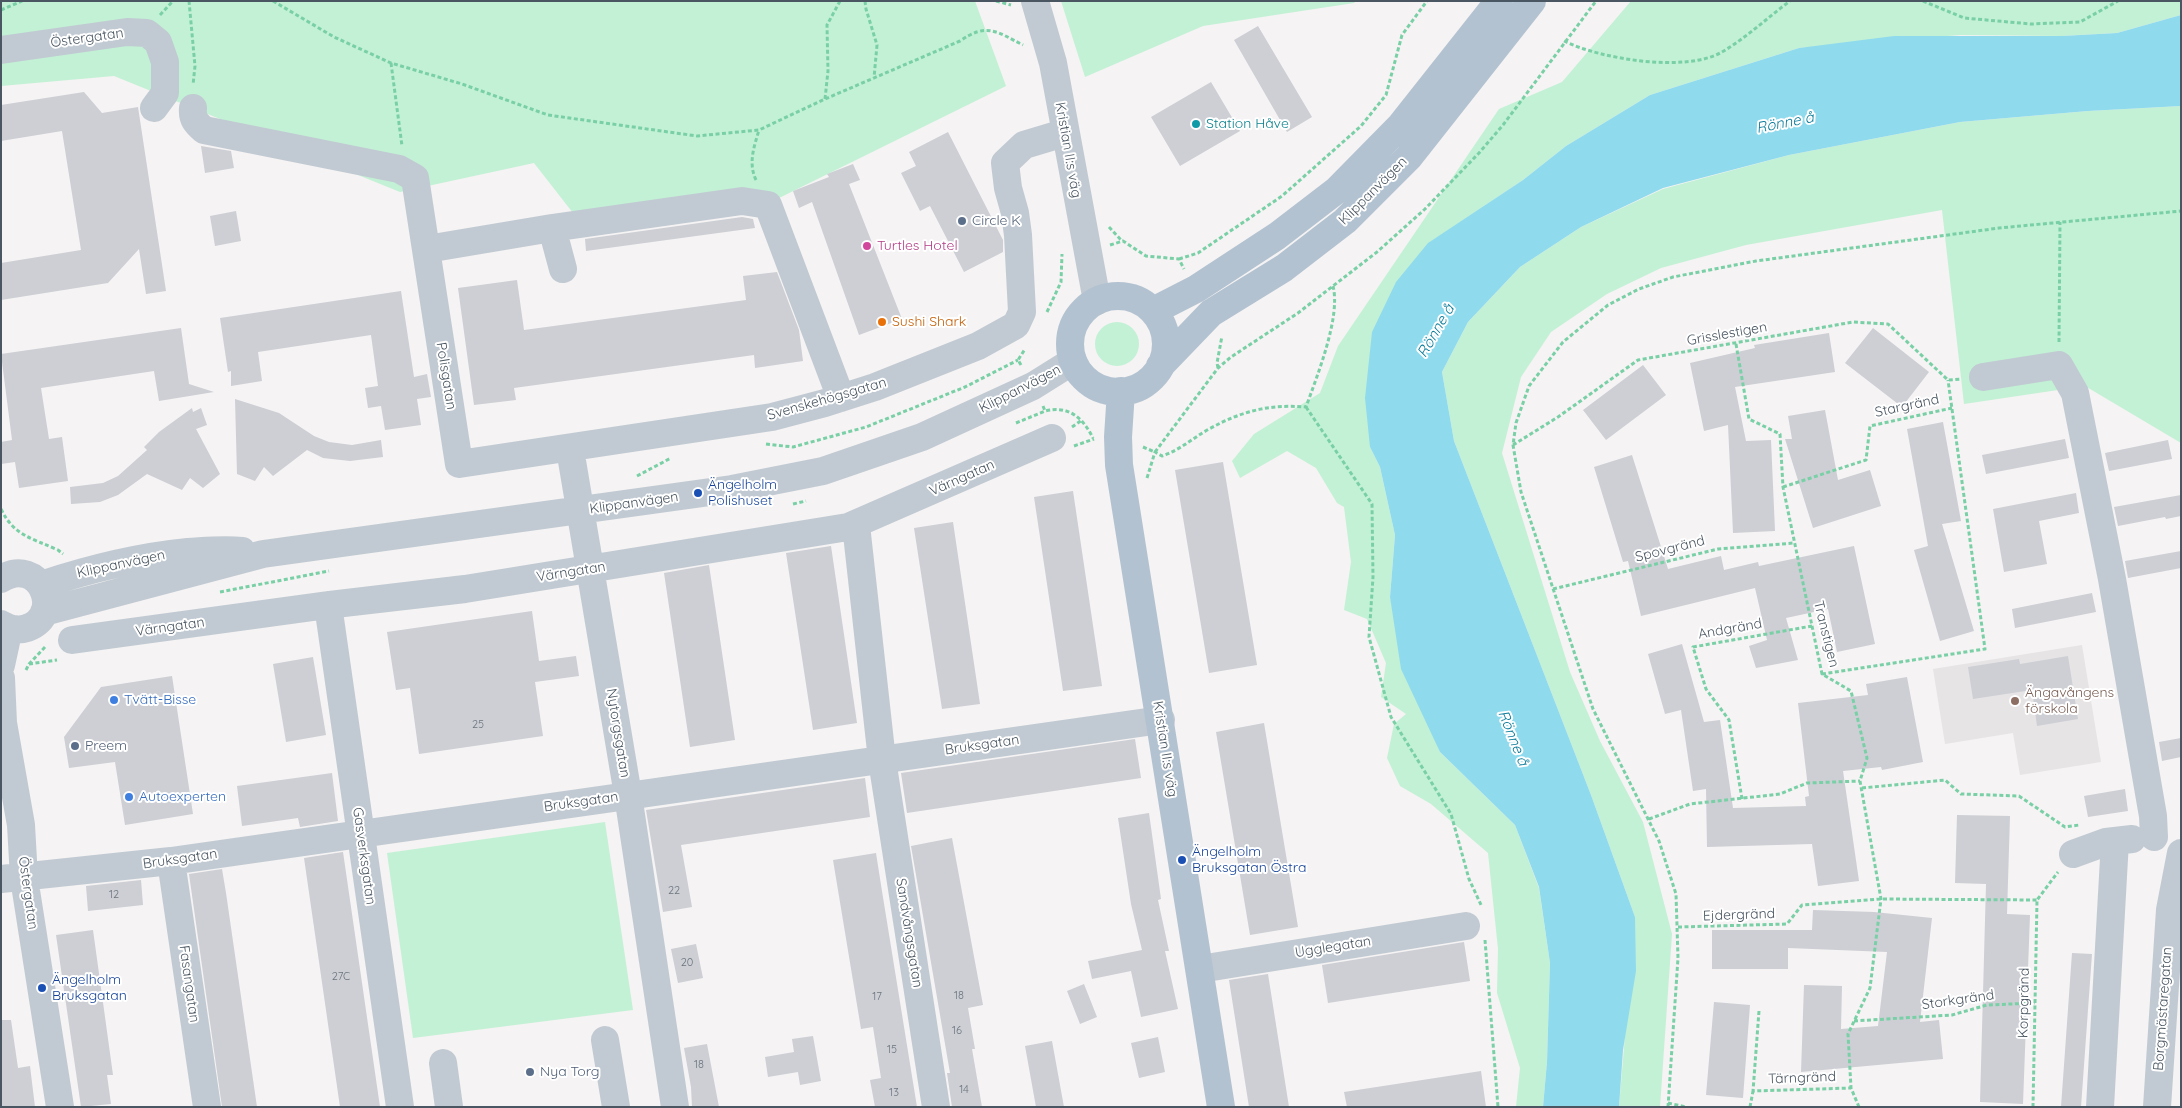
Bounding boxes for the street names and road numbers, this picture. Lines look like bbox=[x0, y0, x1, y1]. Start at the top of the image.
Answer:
street label: Östergatan bbox=[49, 25, 125, 51]
street label: Kristian II:s väg bbox=[1051, 101, 1085, 199]
street label: Klippanvägen bbox=[1335, 153, 1411, 229]
street label: Grisslestigen bbox=[1686, 319, 1768, 349]
street label: Polisgatan bbox=[432, 341, 460, 411]
street label: Klippanvägen bbox=[976, 361, 1064, 417]
street label: Svenskehögsgatan bbox=[766, 374, 888, 424]
street label: Stargränd bbox=[1873, 391, 1941, 421]
street label: Värngatan bbox=[927, 456, 997, 500]
street label: Klippanvägen bbox=[589, 488, 679, 518]
street label: Spovgränd bbox=[1633, 532, 1707, 566]
street label: Klippanvägen bbox=[76, 546, 166, 582]
street label: Värngatan bbox=[535, 558, 607, 586]
street label: Transtigen bbox=[1810, 599, 1842, 669]
street label: Värngatan bbox=[134, 614, 206, 640]
street label: Andgränd bbox=[1697, 615, 1763, 643]
street label: Nytorgsgatan bbox=[603, 687, 633, 779]
street label: Kristian II:s väg bbox=[1149, 700, 1181, 798]
street label: Bruksgatan bbox=[944, 731, 1020, 759]
street label: Bruksgatan bbox=[543, 788, 619, 816]
street label: Gasverksgatan bbox=[349, 806, 379, 906]
street label: Bruksgatan bbox=[142, 845, 218, 873]
street label: Östergatan bbox=[15, 855, 41, 931]
street label: Sandvångsgatan bbox=[892, 877, 926, 989]
street label: Ejdergränd bbox=[1703, 905, 1775, 925]
street label: Ugglegatan bbox=[1294, 933, 1372, 961]
street label: Fasangatan bbox=[175, 944, 203, 1024]
street label: Borgmästaregatan bbox=[2150, 947, 2176, 1071]
street label: Korpgränd bbox=[2015, 968, 2033, 1038]
street label: Storkgränd bbox=[1921, 987, 1995, 1013]
street label: Tärngränd bbox=[1768, 1068, 1836, 1088]

